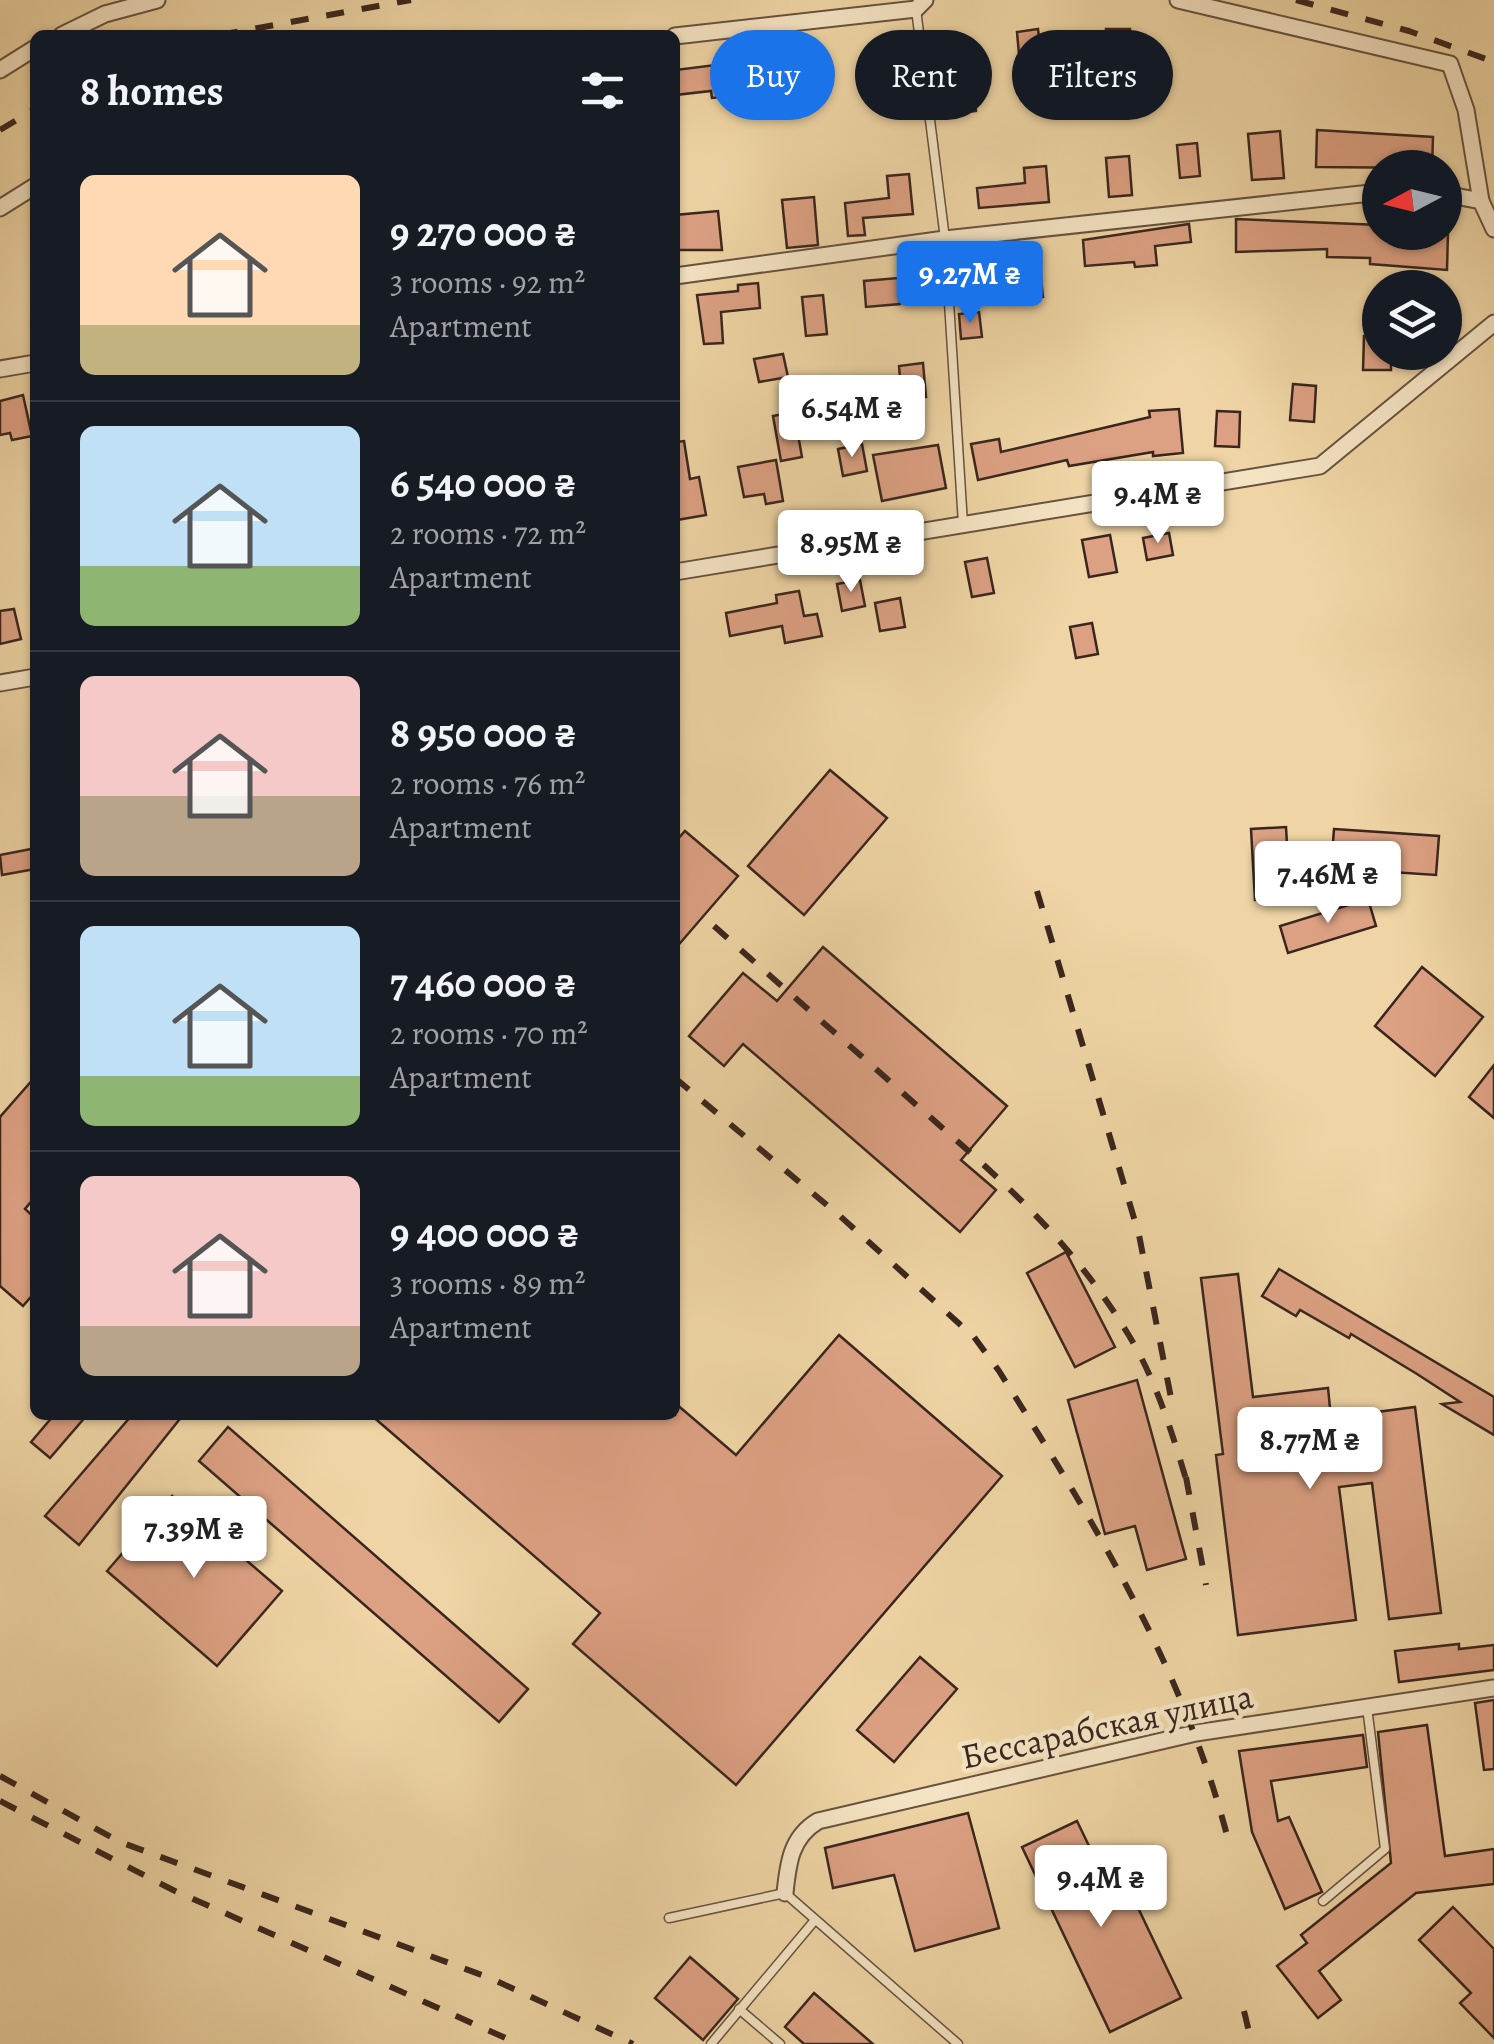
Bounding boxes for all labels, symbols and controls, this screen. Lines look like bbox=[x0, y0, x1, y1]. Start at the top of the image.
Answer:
chip: Buy bbox=[710, 30, 835, 120]
chip: Rent bbox=[855, 30, 992, 120]
chip: Filters bbox=[1012, 30, 1173, 120]
text: 8 homes bbox=[80, 62, 224, 119]
icon: filters bbox=[575, 63, 630, 118]
north arrow bbox=[1362, 150, 1462, 250]
map controls bbox=[1362, 150, 1462, 370]
text: 9 270 000 ₴ bbox=[390, 203, 577, 260]
icon: home bbox=[160, 215, 280, 335]
pin: 9.27M ₴ bbox=[878, 241, 1062, 326]
text: 9.27M ₴ bbox=[919, 251, 1021, 295]
text: 3 rooms · 92 m² bbox=[390, 260, 585, 304]
button: layers bbox=[1362, 270, 1462, 370]
text: Apartment bbox=[390, 304, 532, 348]
pin: 6.54M ₴ bbox=[760, 375, 944, 460]
text: 6.54M ₴ bbox=[801, 385, 903, 429]
text: 6 540 000 ₴ bbox=[390, 454, 576, 511]
pin: 9.4M ₴ bbox=[1077, 461, 1239, 546]
icon: home bbox=[160, 466, 280, 586]
text: 9.4M ₴ bbox=[1114, 471, 1202, 515]
pin: 8.95M ₴ bbox=[759, 510, 943, 595]
text: 2 rooms · 72 m² bbox=[390, 511, 586, 555]
text: 8.95M ₴ bbox=[800, 520, 902, 564]
text: Apartment bbox=[390, 555, 532, 599]
text: 8 950 000 ₴ bbox=[390, 704, 577, 761]
icon: home bbox=[160, 716, 280, 836]
text: 2 rooms · 76 m² bbox=[390, 761, 586, 805]
text: Apartment bbox=[390, 805, 532, 849]
pin: 7.46M ₴ bbox=[1236, 841, 1420, 926]
text: 7.46M ₴ bbox=[1277, 851, 1379, 895]
text: 7 460 000 ₴ bbox=[390, 954, 576, 1011]
icon: home bbox=[160, 966, 280, 1086]
text: 2 rooms · 70 m² bbox=[390, 1011, 588, 1055]
text: Apartment bbox=[390, 1055, 532, 1099]
text: 9 400 000 ₴ bbox=[390, 1204, 579, 1261]
icon: home bbox=[160, 1216, 280, 1336]
text: 3 rooms · 89 m² bbox=[390, 1261, 586, 1305]
text: Apartment bbox=[390, 1305, 532, 1349]
pin: 8.77M ₴ bbox=[1218, 1407, 1402, 1492]
text: 8.77M ₴ bbox=[1259, 1417, 1361, 1461]
pin: 7.39M ₴ bbox=[102, 1496, 286, 1581]
text: 7.39M ₴ bbox=[144, 1506, 244, 1550]
street label: Бессарабская улица bbox=[957, 1672, 1257, 1780]
pin: 9.4M ₴ bbox=[1020, 1845, 1182, 1930]
text: 9.4M ₴ bbox=[1057, 1855, 1145, 1899]

